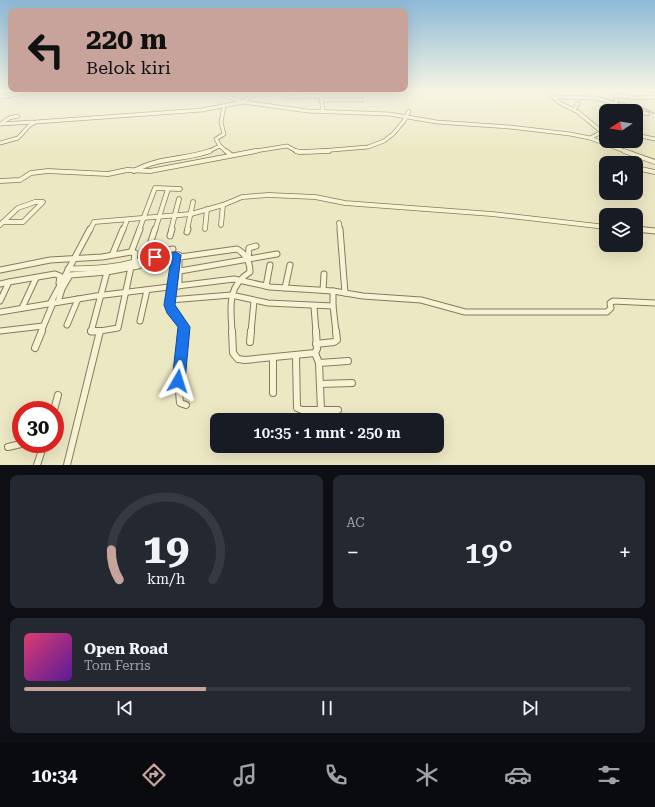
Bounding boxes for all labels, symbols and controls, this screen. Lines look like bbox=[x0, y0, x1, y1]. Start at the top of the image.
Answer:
text: 220 m bbox=[86, 23, 167, 56]
icon: left bbox=[20, 24, 72, 76]
text: Belok kiri bbox=[86, 57, 171, 78]
north arrow bbox=[599, 104, 643, 148]
map controls bbox=[599, 104, 643, 252]
button: sound bbox=[599, 156, 643, 200]
button: layers bbox=[599, 208, 643, 252]
pin bbox=[138, 240, 172, 274]
icon: arrive bbox=[144, 246, 166, 268]
position arrow bbox=[157, 360, 199, 402]
speed limit sign: 30 bbox=[12, 401, 64, 453]
text: 10:35 · 1 mnt · 250 m bbox=[253, 424, 401, 442]
text: AC bbox=[347, 515, 365, 530]
text: 19 bbox=[143, 523, 190, 572]
text: 19° bbox=[465, 535, 513, 570]
text: − bbox=[347, 540, 359, 565]
text: + bbox=[619, 540, 631, 565]
text: km/h bbox=[147, 570, 185, 586]
text: Open Road bbox=[84, 640, 168, 658]
text: Tom Ferris bbox=[84, 658, 150, 673]
icon: previous bbox=[114, 697, 136, 719]
icon: pause bbox=[316, 697, 338, 719]
icon: next bbox=[519, 697, 541, 719]
icon: directions bbox=[140, 761, 168, 789]
icon: music bbox=[231, 761, 259, 789]
icon: phone bbox=[322, 761, 350, 789]
icon: climate bbox=[413, 761, 441, 789]
icon: car bbox=[504, 761, 532, 789]
icon: filters bbox=[595, 761, 623, 789]
text: 10:34 bbox=[32, 765, 77, 786]

